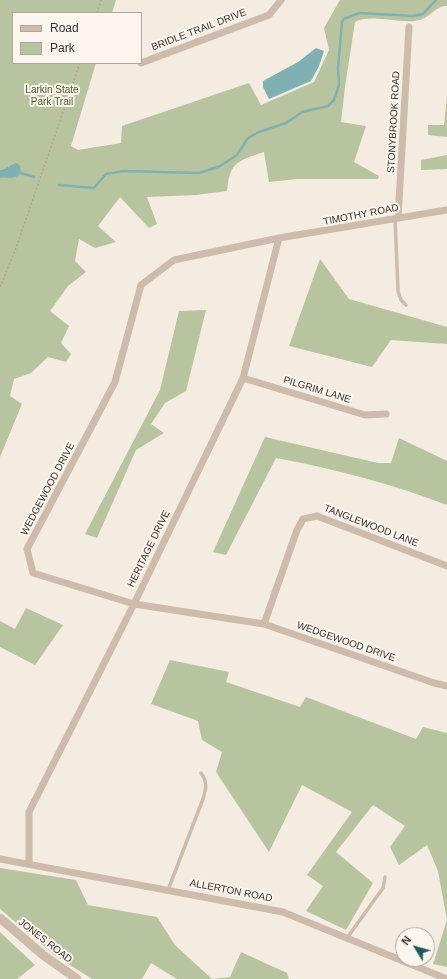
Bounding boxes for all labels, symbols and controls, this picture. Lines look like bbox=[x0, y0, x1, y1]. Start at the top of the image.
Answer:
street label: BRIDLE TRAIL DRIVE bbox=[150, 6, 248, 54]
legend bbox=[12, 12, 142, 64]
text: Road bbox=[50, 21, 79, 35]
text: Park bbox=[50, 41, 75, 55]
street label: STONYBROOK ROAD bbox=[385, 71, 403, 173]
park label: Larkin State Park Trail bbox=[25, 84, 79, 108]
street label: TIMOTHY ROAD bbox=[322, 202, 400, 228]
street label: PILGRIM LANE bbox=[282, 374, 352, 406]
street label: WEDGEWOOD DRIVE bbox=[18, 441, 78, 537]
street label: TANGLEWOOD LANE bbox=[322, 502, 420, 550]
street label: HERITAGE DRIVE bbox=[125, 509, 173, 589]
street label: WEDGEWOOD DRIVE bbox=[295, 620, 397, 664]
street label: ALLERTON ROAD bbox=[189, 877, 273, 905]
street label: JONES ROAD bbox=[16, 916, 74, 966]
north arrow bbox=[395, 927, 435, 967]
text: N bbox=[399, 934, 413, 947]

